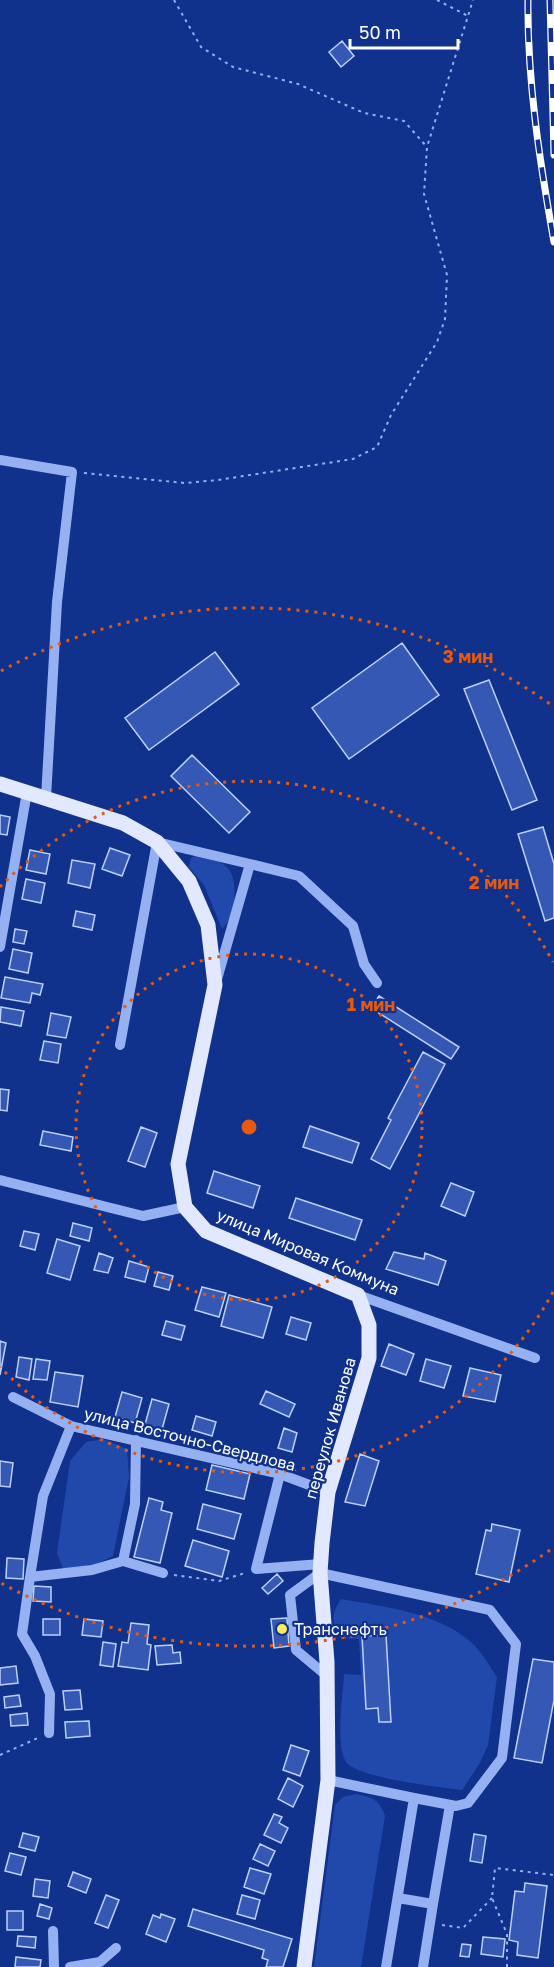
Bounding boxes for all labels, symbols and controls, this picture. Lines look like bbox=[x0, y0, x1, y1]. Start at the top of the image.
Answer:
scale bar bbox=[350, 12, 458, 50]
text: 50 m bbox=[359, 21, 401, 43]
text: 3 мин bbox=[443, 645, 493, 667]
text: 2 мин bbox=[469, 871, 519, 893]
text: 1 мин bbox=[347, 993, 395, 1015]
centre of rings bbox=[239, 1117, 259, 1137]
street label: улица Мировая Коммуна bbox=[214, 1204, 402, 1300]
street label: переулок Иванова bbox=[300, 1355, 360, 1501]
street label: улица Восточно-Свердлова bbox=[82, 1403, 298, 1475]
place label: Транснефть bbox=[294, 1619, 387, 1639]
marker: Транснефть bbox=[275, 1622, 289, 1636]

